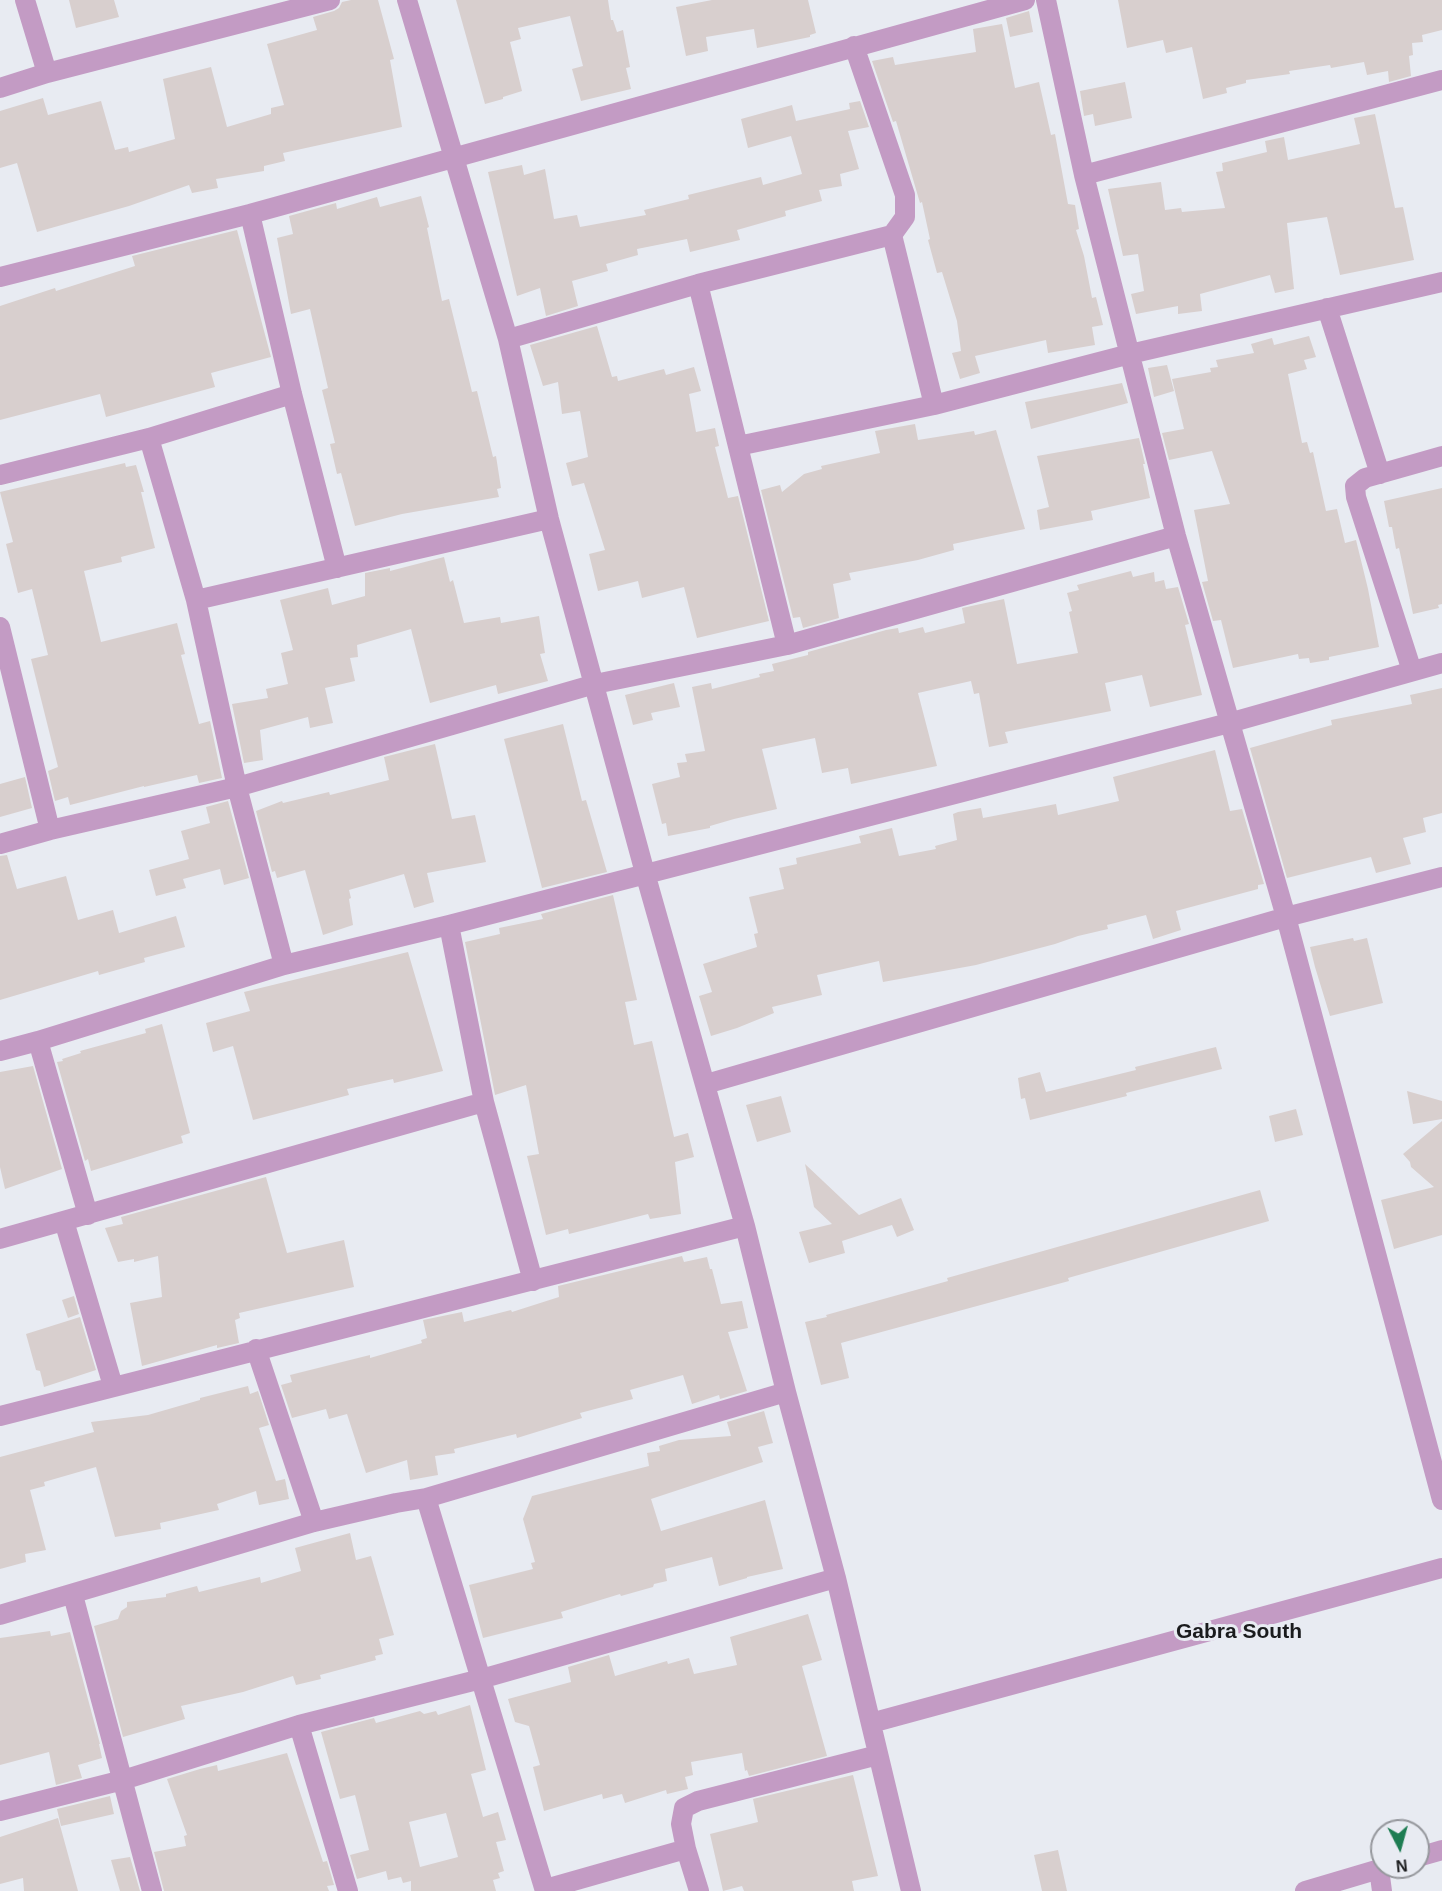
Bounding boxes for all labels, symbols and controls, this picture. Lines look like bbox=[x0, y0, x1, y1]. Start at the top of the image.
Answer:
district label: Gabra South bbox=[1176, 1619, 1302, 1645]
north arrow bbox=[1370, 1819, 1430, 1879]
text: N bbox=[1395, 1856, 1408, 1874]

